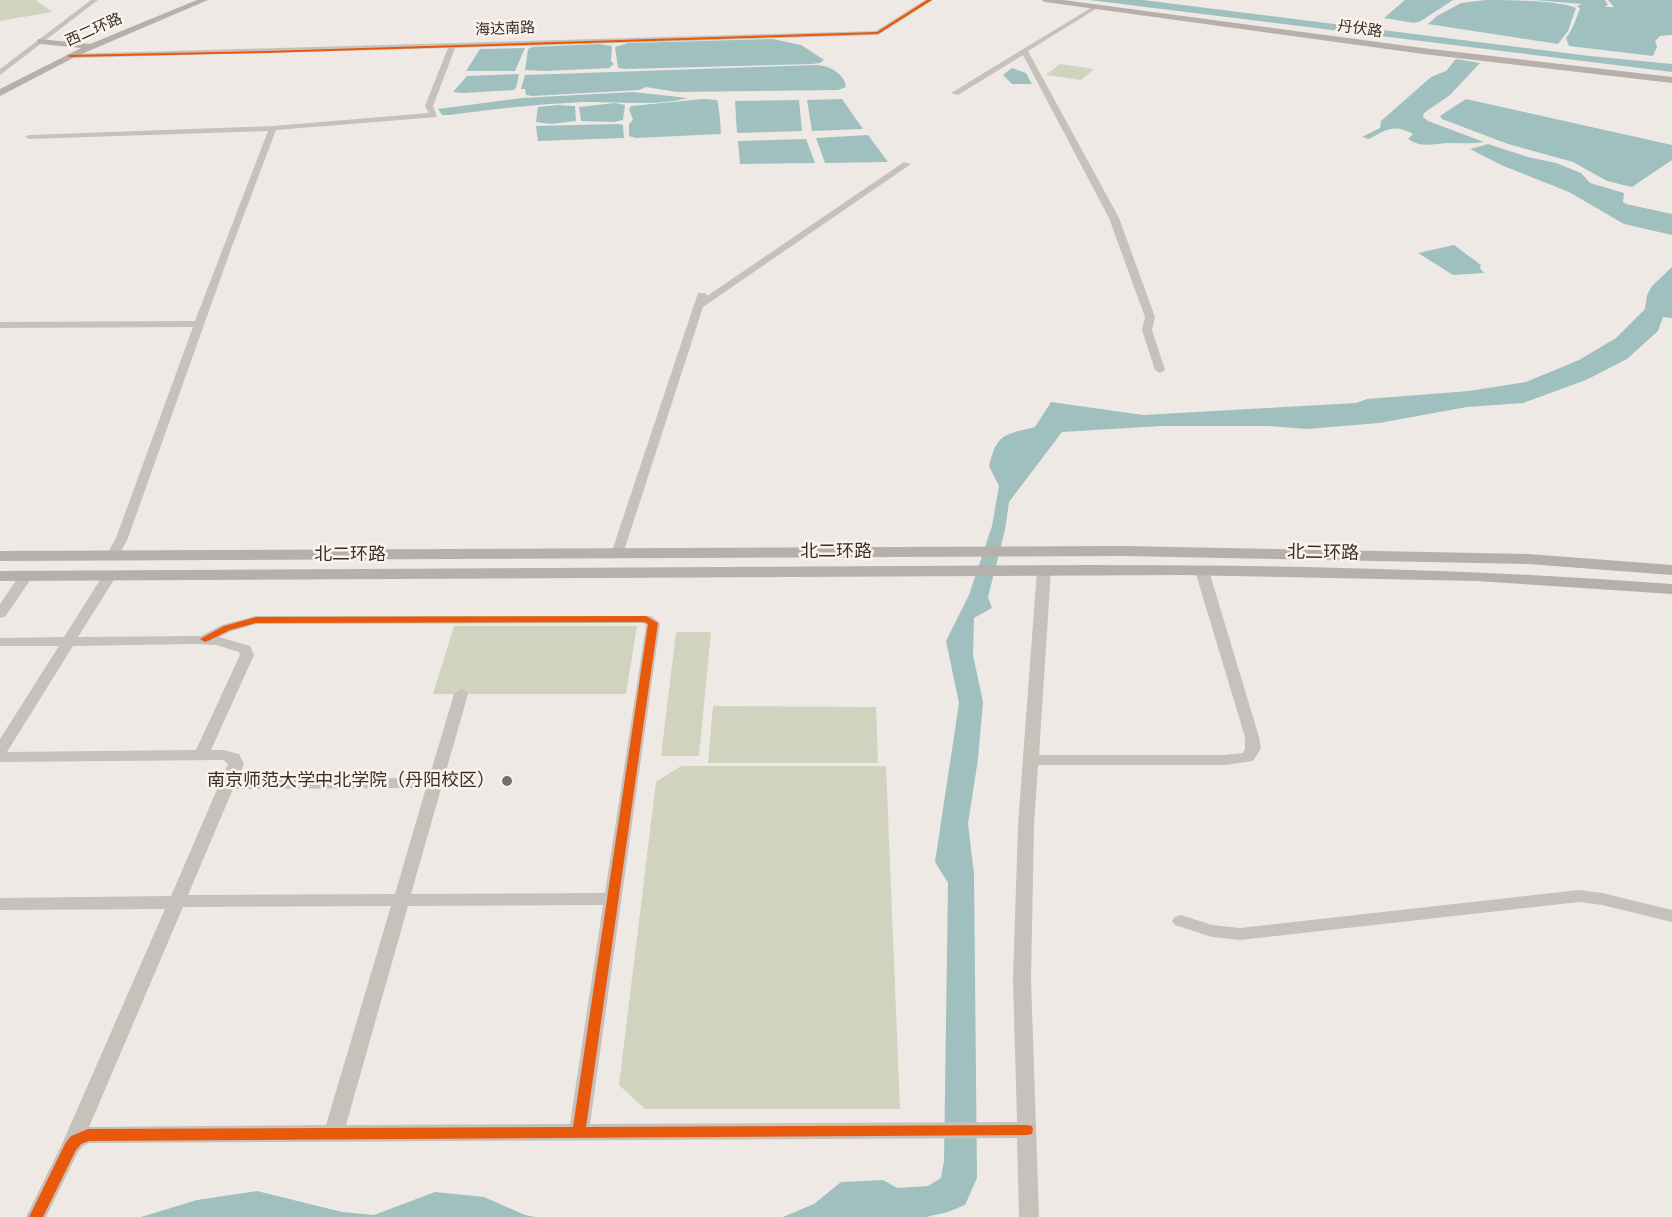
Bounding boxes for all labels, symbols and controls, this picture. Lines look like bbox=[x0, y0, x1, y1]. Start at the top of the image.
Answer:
street label: 西二环路 bbox=[63, 10, 125, 50]
street label: 丹伏路 bbox=[1336, 17, 1384, 41]
street label: 海达南路 bbox=[475, 19, 535, 39]
street label: 北二环路 bbox=[800, 541, 872, 563]
street label: 北二环路 bbox=[1287, 542, 1359, 564]
street label: 北二环路 bbox=[314, 544, 386, 566]
place label: 南京师范大学中北学院（丹阳校区） bbox=[207, 770, 495, 792]
marker: 南京师范大学中北学院（丹阳校区） bbox=[500, 774, 514, 788]

